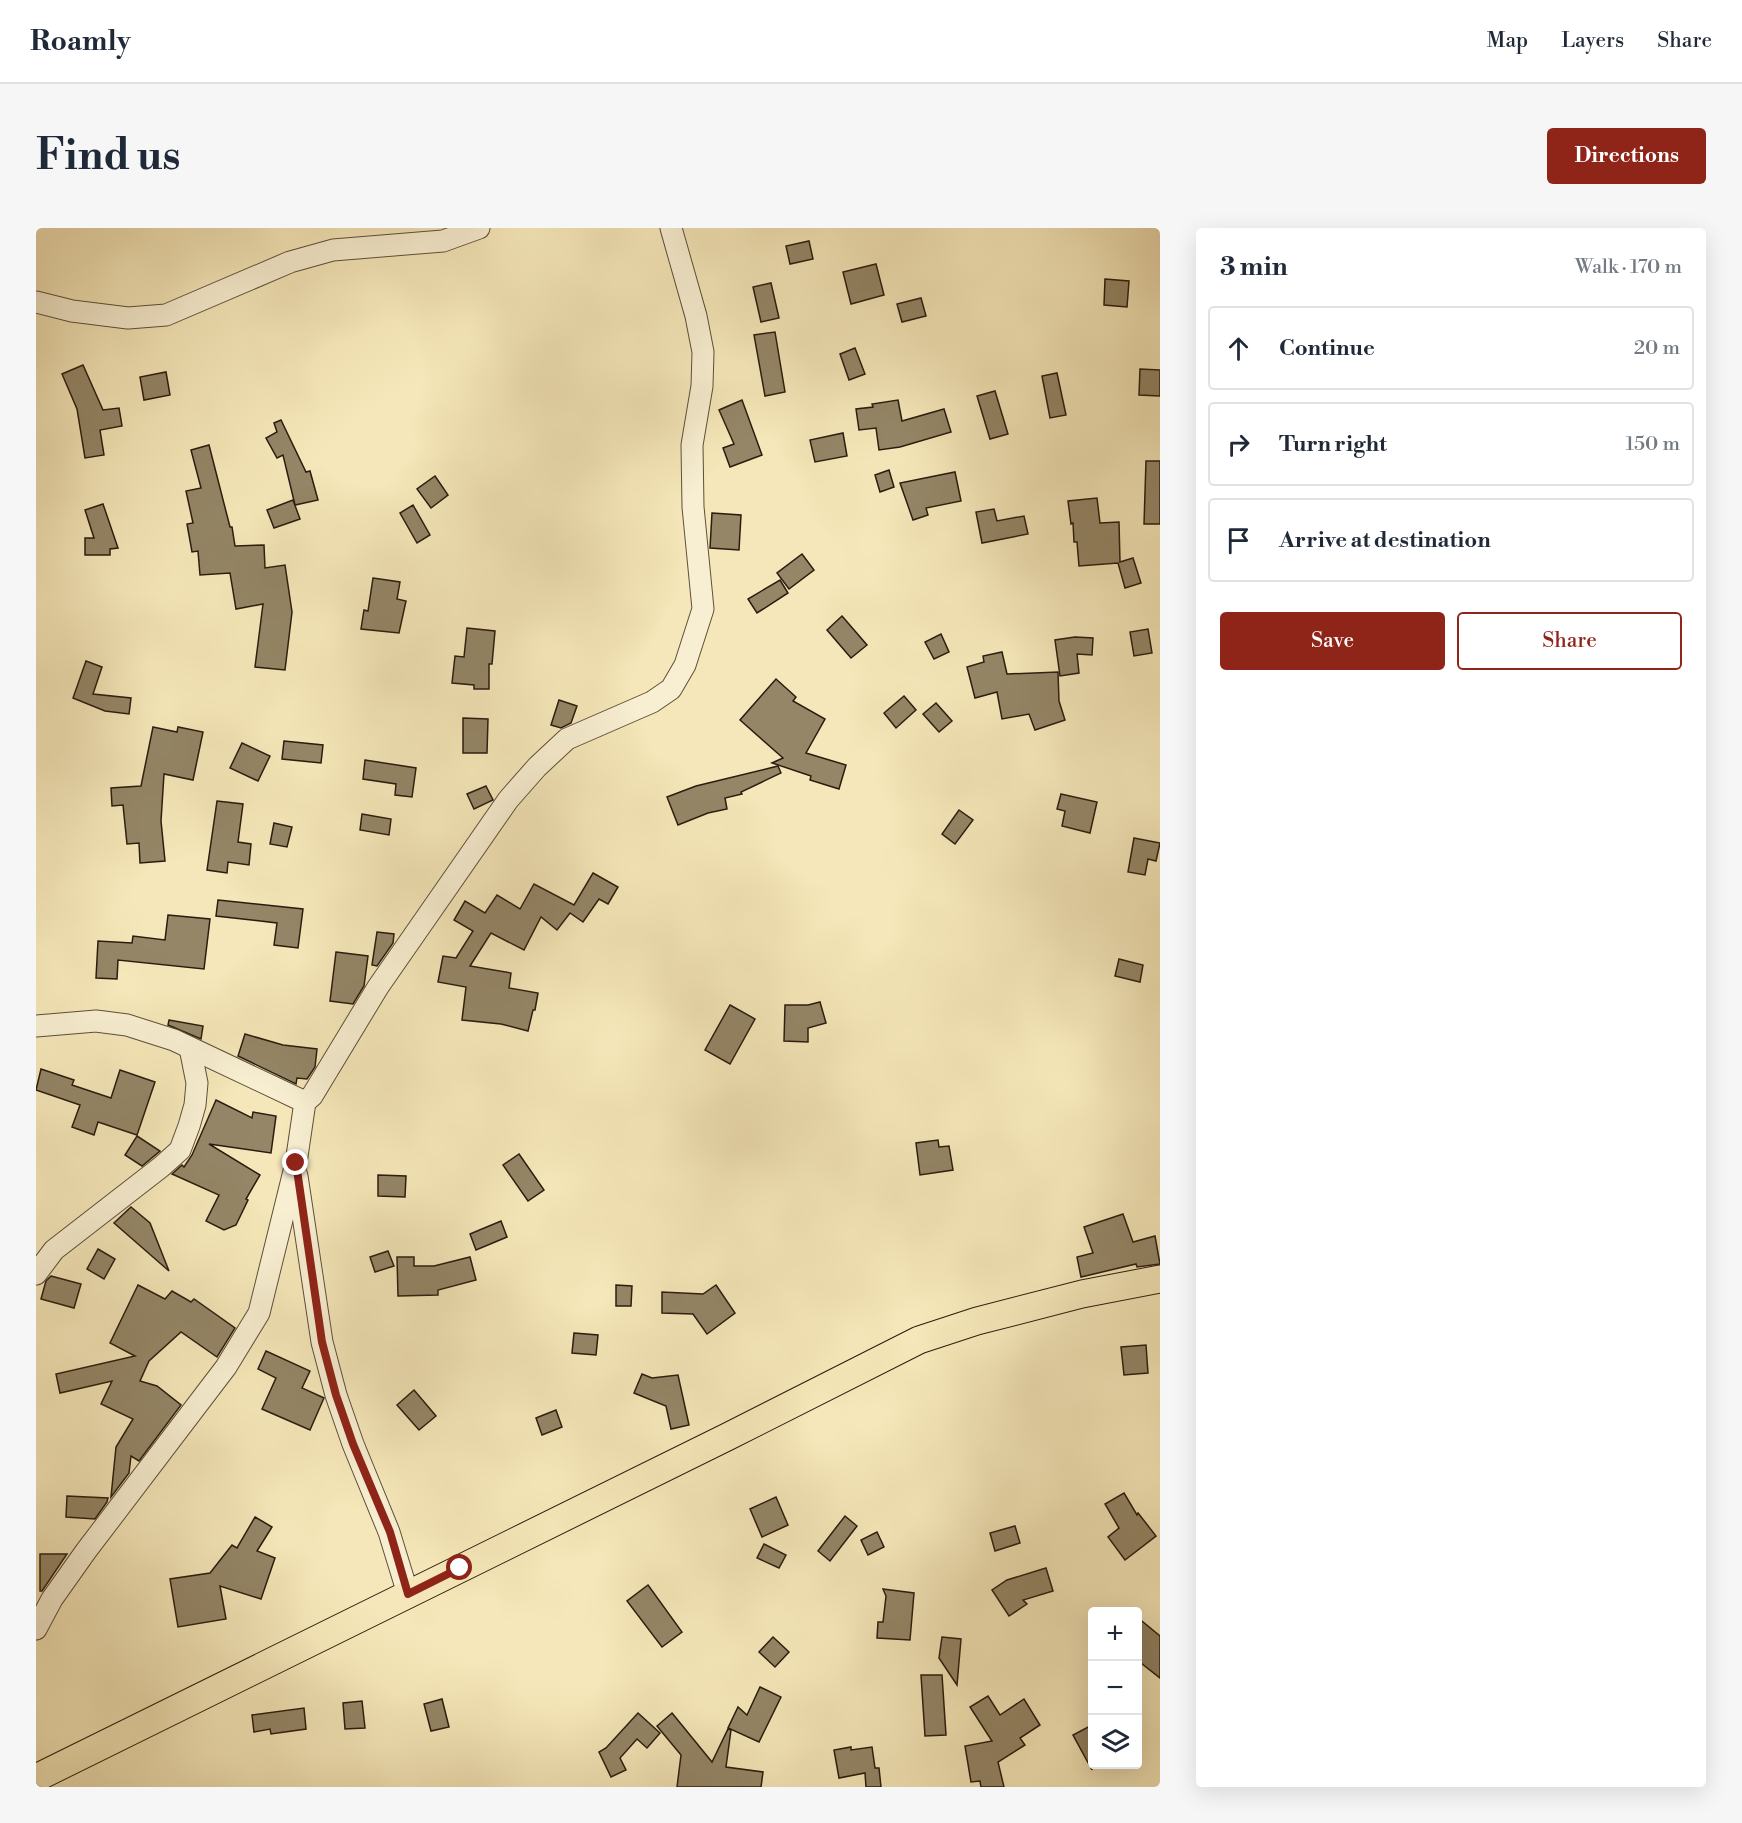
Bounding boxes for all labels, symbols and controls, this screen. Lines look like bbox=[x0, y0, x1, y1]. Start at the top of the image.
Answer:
text: Roamly bbox=[30, 24, 131, 59]
text: Map bbox=[1487, 28, 1528, 54]
text: Layers bbox=[1561, 28, 1624, 54]
text: Share bbox=[1657, 28, 1712, 54]
button: Directions bbox=[1547, 128, 1706, 184]
text: Find us bbox=[36, 130, 180, 183]
text: 3 min bbox=[1220, 251, 1288, 283]
text: Walk · 170 m bbox=[1575, 255, 1682, 280]
icon: ahead bbox=[1222, 332, 1255, 365]
text: Continue bbox=[1279, 335, 1375, 362]
text: 20 m bbox=[1634, 336, 1680, 361]
icon: right bbox=[1222, 428, 1255, 461]
text: Turn right bbox=[1279, 431, 1387, 458]
text: 150 m bbox=[1625, 432, 1680, 457]
icon: arrive bbox=[1222, 524, 1255, 557]
text: Arrive at destination bbox=[1279, 527, 1491, 554]
button: Save bbox=[1220, 612, 1445, 670]
button: Share bbox=[1457, 612, 1682, 670]
route end bbox=[282, 1149, 308, 1175]
route start bbox=[446, 1554, 472, 1580]
map controls bbox=[1088, 1607, 1142, 1769]
button: + bbox=[1088, 1607, 1142, 1661]
button: − bbox=[1088, 1661, 1142, 1715]
button: layers bbox=[1088, 1715, 1142, 1769]

